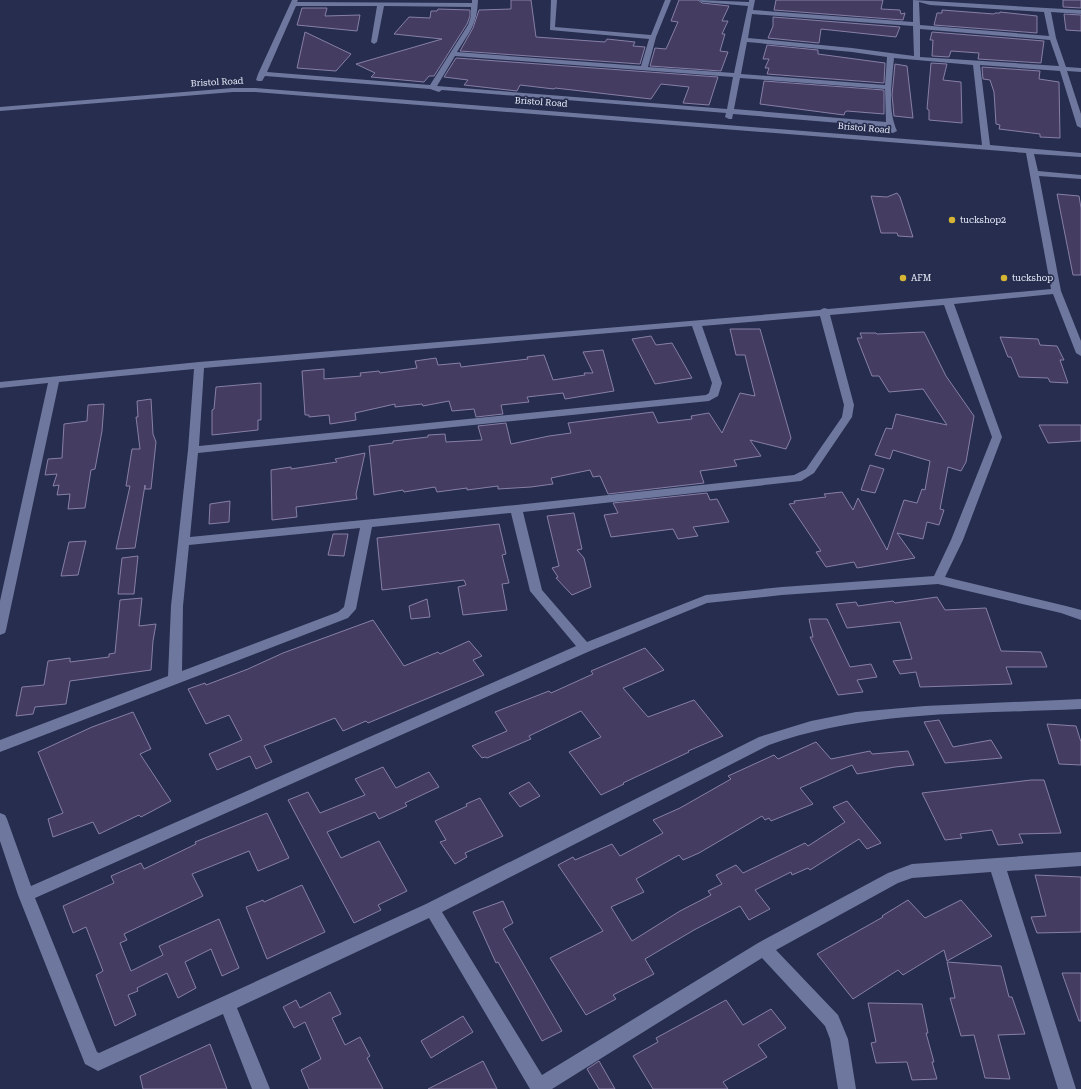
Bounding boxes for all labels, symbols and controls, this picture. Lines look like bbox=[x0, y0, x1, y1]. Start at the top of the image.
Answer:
street label: Bristol Road bbox=[190, 76, 244, 88]
street label: Bristol Road bbox=[514, 95, 568, 109]
street label: Bristol Road bbox=[837, 121, 891, 135]
marker: tuckshop2 bbox=[947, 215, 957, 225]
place label: tuckshop2 bbox=[960, 215, 1006, 225]
marker: AFM bbox=[898, 273, 908, 283]
place label: AFM bbox=[911, 273, 932, 283]
marker: tuckshop bbox=[999, 273, 1009, 283]
place label: tuckshop bbox=[1012, 273, 1053, 283]

